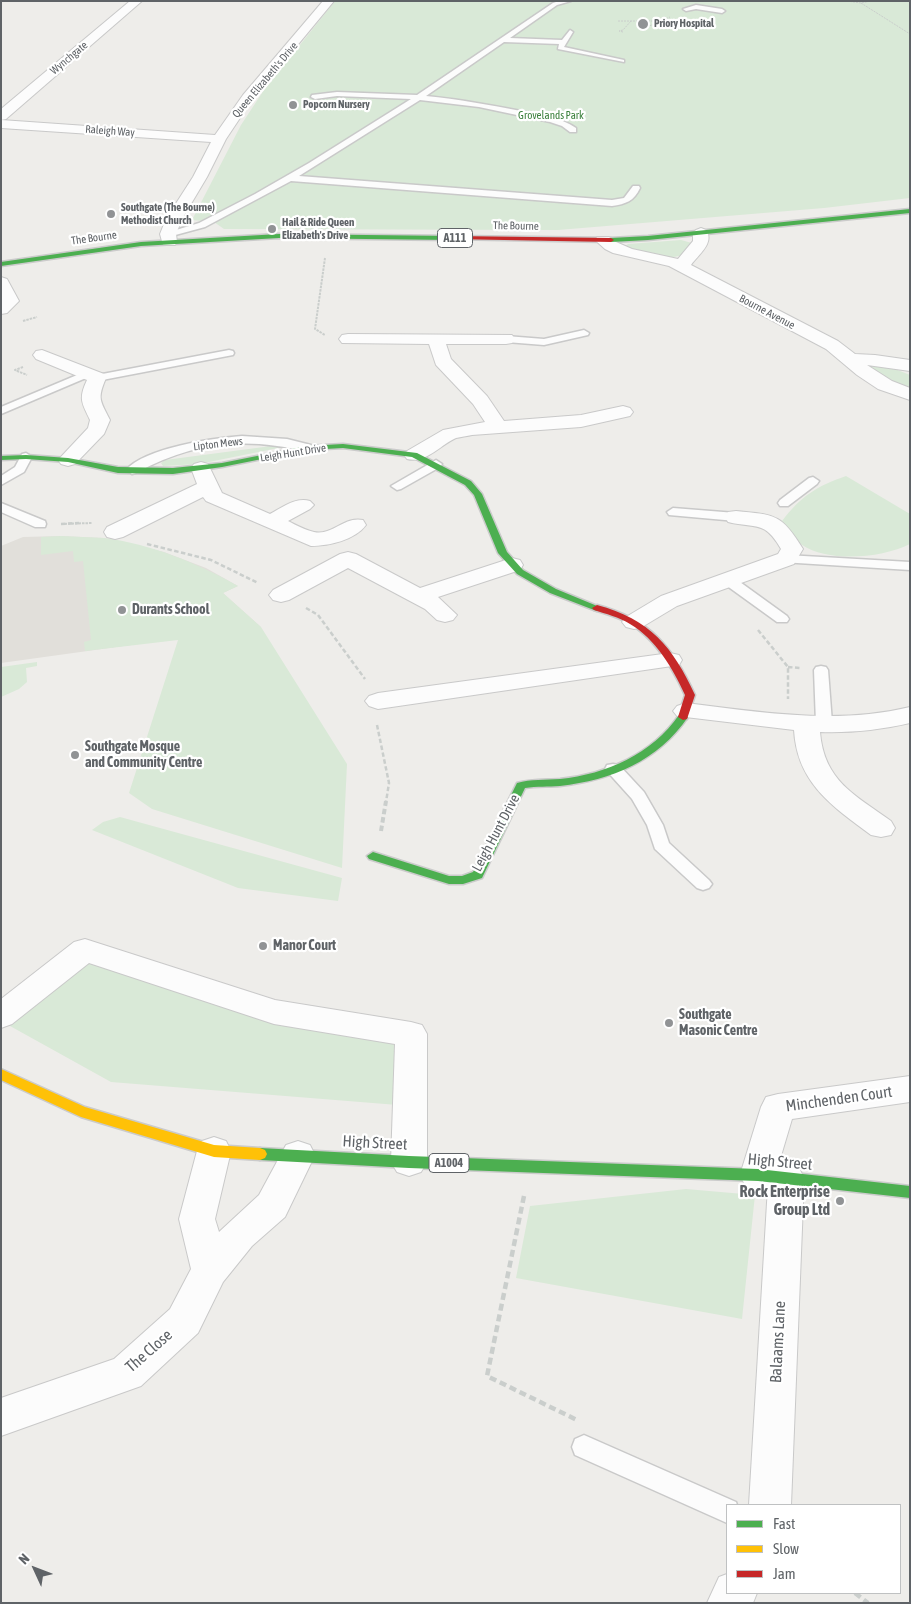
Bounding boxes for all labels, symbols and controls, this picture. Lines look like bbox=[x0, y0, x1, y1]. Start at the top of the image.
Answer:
marker: Priory Hospital bbox=[636, 17, 650, 31]
place label: Priory Hospital bbox=[654, 17, 714, 31]
street label: Wynchgate bbox=[48, 39, 90, 77]
street label: Queen Elizabeth's Drive bbox=[229, 39, 301, 121]
place label: Popcorn Nursery bbox=[303, 98, 370, 112]
marker: Popcorn Nursery bbox=[287, 99, 299, 111]
park label: Grovelands Park bbox=[518, 109, 584, 123]
street label: Raleigh Way bbox=[85, 123, 135, 139]
place label: Southgate (The Bourne) Methodist Church bbox=[121, 201, 215, 227]
marker: Southgate (The Bourne) Methodist Church bbox=[105, 208, 117, 220]
place label: Hail & Ride Queen Elizabeth's Drive bbox=[282, 216, 354, 242]
street label: The Bourne bbox=[493, 219, 539, 233]
marker: Hail & Ride Queen Elizabeth's Drive bbox=[266, 223, 278, 235]
street label: The Bourne bbox=[70, 228, 118, 248]
road number: A111 bbox=[438, 228, 472, 248]
street label: Bourne Avenue bbox=[737, 292, 797, 332]
street label: Lipton Mews bbox=[192, 434, 244, 454]
street label: Leigh Hunt Drive bbox=[259, 441, 327, 465]
place label: Durants School bbox=[132, 602, 209, 618]
marker: Durants School bbox=[116, 604, 128, 616]
place label: Southgate Mosque and Community Centre bbox=[85, 739, 202, 772]
marker: Southgate Mosque and Community Centre bbox=[69, 749, 81, 761]
street label: Leigh Hunt Drive bbox=[469, 792, 523, 874]
place label: Manor Court bbox=[273, 938, 336, 954]
marker: Manor Court bbox=[257, 940, 269, 952]
place label: Southgate Masonic Centre bbox=[679, 1007, 757, 1040]
marker: Southgate Masonic Centre bbox=[663, 1017, 675, 1029]
street label: Minchenden Court bbox=[785, 1082, 893, 1116]
street label: High Street bbox=[342, 1132, 408, 1154]
street label: High Street bbox=[747, 1150, 813, 1174]
road number: A1004 bbox=[429, 1154, 469, 1172]
place label: Rock Enterprise Group Ltd bbox=[739, 1182, 830, 1220]
marker: Rock Enterprise Group Ltd bbox=[834, 1195, 846, 1207]
street label: Balaams Lane bbox=[766, 1300, 790, 1384]
street label: The Close bbox=[122, 1326, 176, 1376]
legend bbox=[726, 1504, 901, 1594]
text: Fast bbox=[773, 1515, 795, 1532]
text: Slow bbox=[773, 1540, 799, 1557]
north arrow bbox=[10, 1544, 60, 1594]
text: N bbox=[15, 1550, 33, 1567]
text: Jam bbox=[773, 1565, 796, 1582]

